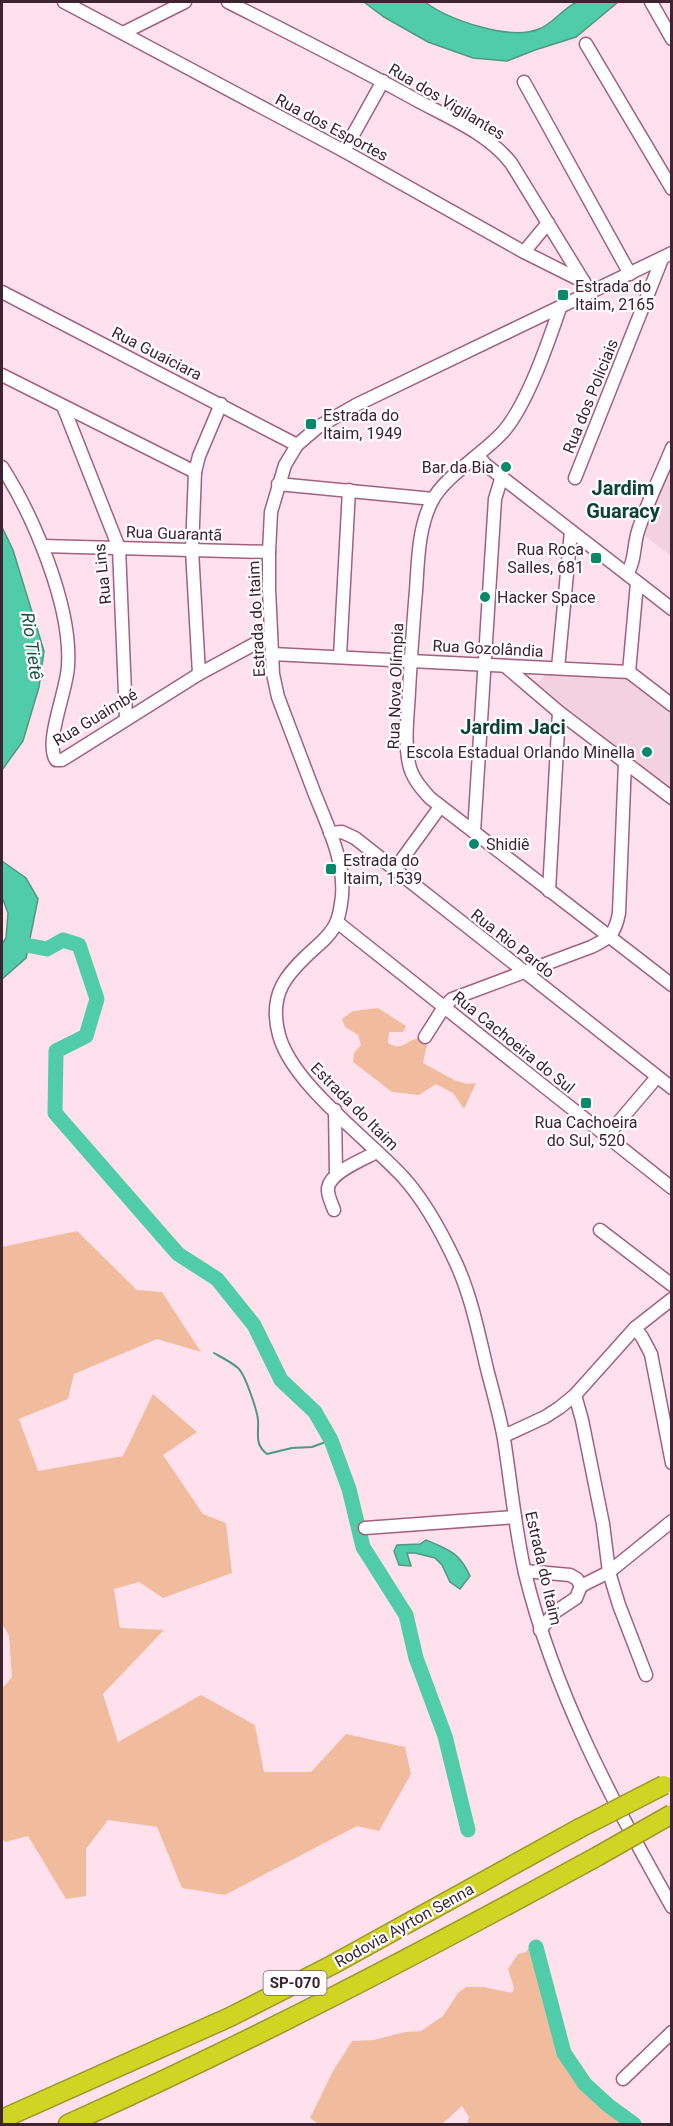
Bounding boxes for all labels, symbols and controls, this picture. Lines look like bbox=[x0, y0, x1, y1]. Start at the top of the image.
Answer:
street label: Rua dos Vigilantes bbox=[385, 59, 508, 144]
street label: Rua dos Esportes bbox=[272, 90, 391, 165]
place label: Estrada do Itaim, 2165 bbox=[575, 277, 654, 314]
marker: Estrada do Itaim, 2165 bbox=[556, 288, 570, 302]
street label: Rua Guaiciara bbox=[109, 323, 205, 384]
street label: Rua dos Policiais bbox=[559, 336, 622, 456]
place label: Estrada do Itaim, 1949 bbox=[323, 406, 402, 443]
marker: Estrada do Itaim, 1949 bbox=[304, 417, 318, 431]
place label: Bar da Bia bbox=[422, 458, 494, 477]
marker: Bar da Bia bbox=[499, 460, 513, 474]
district label: Jardim Guaracy bbox=[586, 476, 661, 523]
street label: Rua Guarantã bbox=[126, 522, 222, 545]
place label: Rua Roca Salles, 681 bbox=[507, 540, 584, 577]
street label: Rua Lins bbox=[90, 543, 115, 605]
marker: Rua Roca Salles, 681 bbox=[589, 551, 603, 565]
street label: Estrada do Itaim bbox=[244, 560, 269, 678]
place label: Hacker Space bbox=[497, 588, 595, 607]
marker: Hacker Space bbox=[478, 590, 492, 604]
water label: Rio Tietê bbox=[17, 611, 48, 681]
street label: Rua Nova Olímpia bbox=[384, 622, 407, 750]
street label: Rua Gozolândia bbox=[432, 636, 544, 661]
street label: Rua Guaimbé bbox=[50, 685, 141, 750]
district label: Jardim Jaci bbox=[460, 715, 566, 739]
place label: Escola Estadual Orlando Minella bbox=[406, 743, 635, 762]
marker: Escola Estadual Orlando Minella bbox=[640, 745, 654, 759]
place label: Shidiê bbox=[486, 835, 530, 854]
marker: Shidiê bbox=[467, 837, 481, 851]
place label: Estrada do Itaim, 1539 bbox=[343, 851, 422, 888]
marker: Estrada do Itaim, 1539 bbox=[324, 862, 338, 876]
street label: Rua Rio Pardo bbox=[467, 905, 558, 982]
street label: Rua Cachoeira do Sul bbox=[449, 987, 578, 1097]
street label: Estrada do Itaim bbox=[307, 1058, 403, 1154]
marker: Rua Cachoeira do Sul, 520 bbox=[579, 1096, 593, 1110]
place label: Rua Cachoeira do Sul, 520 bbox=[535, 1113, 637, 1150]
street label: Estrada do Itaim bbox=[521, 1509, 566, 1627]
street label: Rodovia Ayrton Senna bbox=[331, 1879, 477, 1972]
road number: SP-070 bbox=[264, 1971, 326, 1995]

